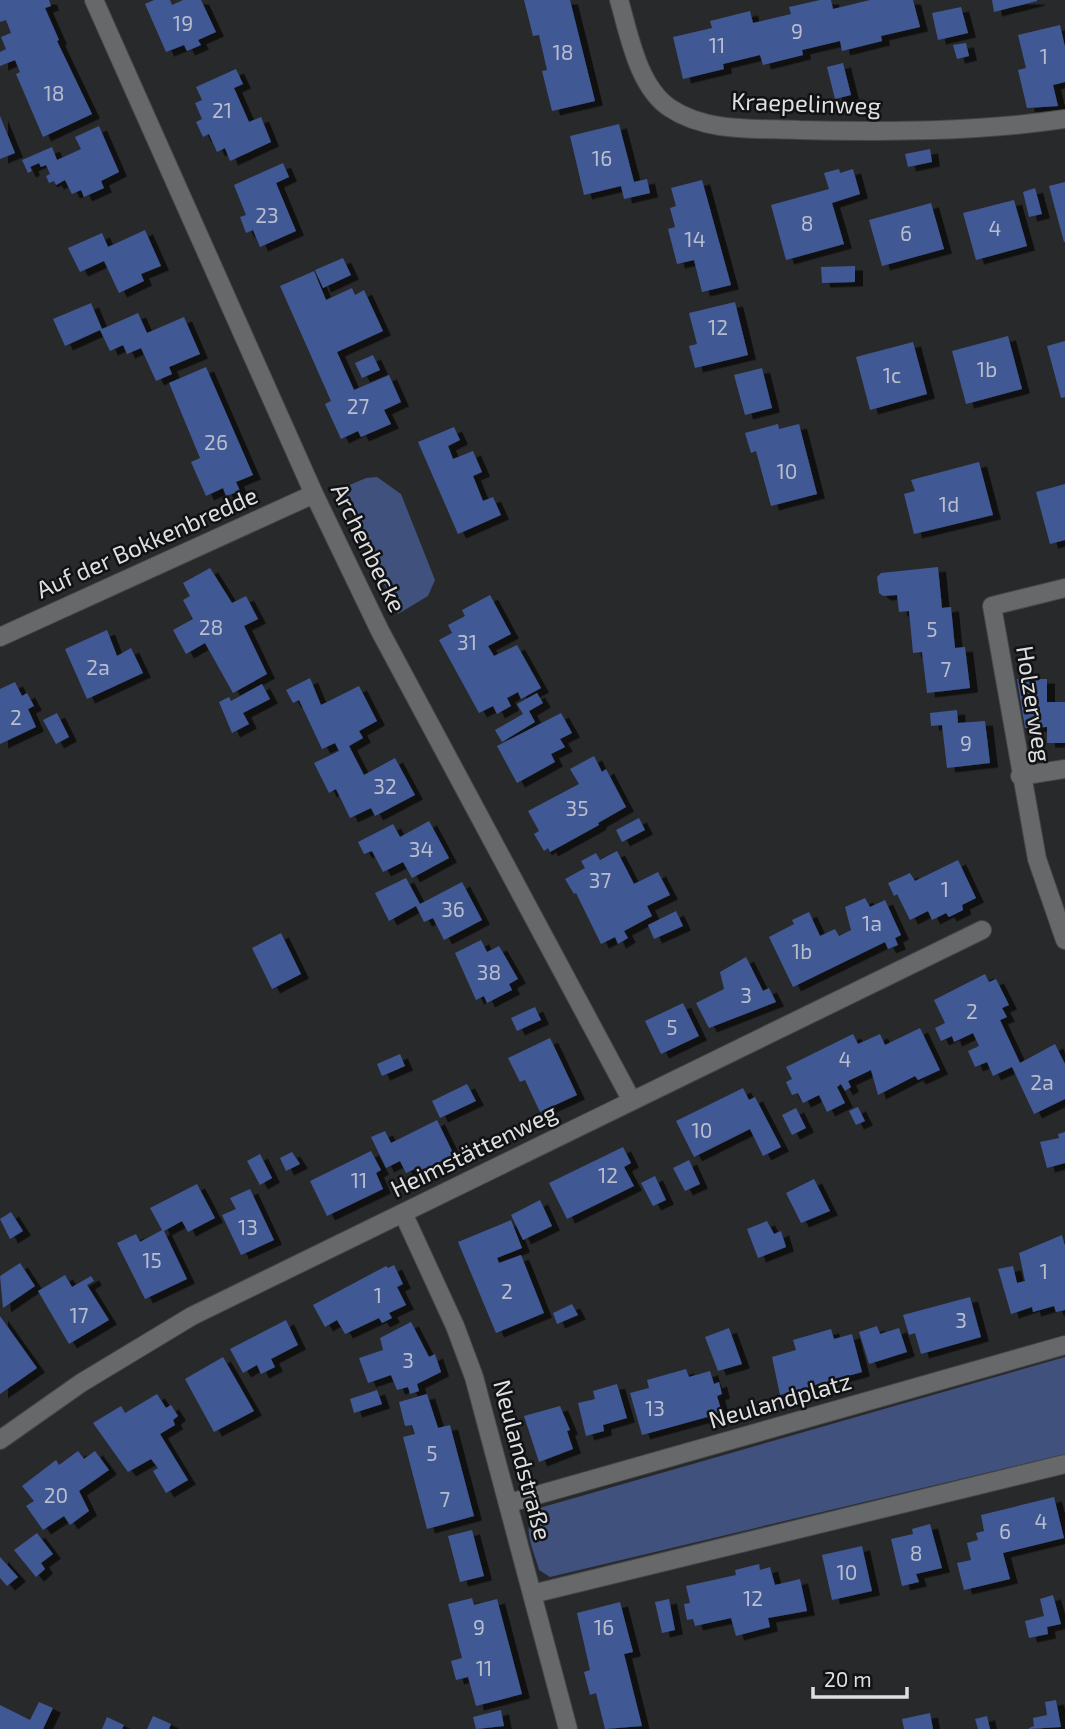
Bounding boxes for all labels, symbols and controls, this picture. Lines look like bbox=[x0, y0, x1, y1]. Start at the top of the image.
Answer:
house number: 19 bbox=[173, 10, 193, 35]
house number: 9 bbox=[791, 18, 803, 43]
house number: 11 bbox=[709, 32, 725, 57]
house number: 18 bbox=[552, 39, 574, 64]
house number: 1 bbox=[1040, 43, 1048, 68]
house number: 18 bbox=[43, 80, 65, 105]
street label: Kraepelinweg bbox=[731, 85, 881, 120]
house number: 21 bbox=[212, 97, 232, 122]
house number: 16 bbox=[592, 145, 612, 170]
house number: 23 bbox=[255, 202, 279, 227]
house number: 8 bbox=[801, 210, 813, 235]
house number: 4 bbox=[989, 215, 1001, 240]
house number: 6 bbox=[900, 220, 912, 245]
house number: 14 bbox=[684, 226, 706, 251]
house number: 12 bbox=[708, 314, 728, 339]
house number: 1b bbox=[977, 356, 997, 381]
house number: 1c bbox=[883, 362, 901, 387]
house number: 27 bbox=[347, 393, 370, 418]
house number: 26 bbox=[204, 429, 228, 454]
house number: 10 bbox=[776, 458, 798, 483]
street label: Archenbecke bbox=[326, 478, 413, 617]
street label: Auf der Bokkenbredde bbox=[31, 480, 262, 604]
house number: 1d bbox=[939, 491, 959, 516]
house number: 28 bbox=[199, 614, 223, 639]
house number: 5 bbox=[926, 616, 938, 641]
house number: 31 bbox=[457, 629, 477, 654]
street label: Holzerweg bbox=[1011, 643, 1058, 764]
house number: 2a bbox=[86, 654, 110, 679]
house number: 7 bbox=[941, 656, 952, 681]
house number: 2 bbox=[10, 704, 22, 729]
house number: 9 bbox=[960, 730, 972, 755]
house number: 32 bbox=[373, 773, 397, 798]
house number: 35 bbox=[566, 795, 588, 820]
house number: 34 bbox=[409, 836, 433, 861]
house number: 37 bbox=[589, 867, 611, 892]
house number: 1 bbox=[941, 876, 949, 901]
house number: 36 bbox=[441, 896, 465, 921]
house number: 1a bbox=[862, 910, 882, 935]
house number: 1b bbox=[792, 938, 812, 963]
house number: 38 bbox=[477, 959, 501, 984]
house number: 3 bbox=[740, 982, 752, 1007]
house number: 2 bbox=[966, 998, 978, 1023]
house number: 5 bbox=[666, 1014, 678, 1039]
house number: 4 bbox=[839, 1046, 851, 1071]
house number: 2a bbox=[1030, 1069, 1054, 1094]
street label: Heimstättenweg bbox=[385, 1097, 561, 1202]
house number: 10 bbox=[691, 1117, 713, 1142]
house number: 12 bbox=[598, 1162, 618, 1187]
house number: 11 bbox=[351, 1167, 367, 1192]
house number: 13 bbox=[238, 1214, 258, 1239]
house number: 15 bbox=[142, 1247, 162, 1272]
house number: 1 bbox=[1040, 1258, 1048, 1283]
house number: 2 bbox=[501, 1278, 513, 1303]
house number: 1 bbox=[374, 1282, 382, 1307]
house number: 17 bbox=[69, 1302, 89, 1327]
house number: 3 bbox=[955, 1307, 967, 1332]
house number: 3 bbox=[402, 1347, 414, 1372]
street label: Neulandplatz bbox=[705, 1365, 854, 1434]
street label: Neulandstraße bbox=[488, 1376, 559, 1543]
house number: 13 bbox=[645, 1395, 665, 1420]
house number: 5 bbox=[426, 1440, 438, 1465]
house number: 20 bbox=[44, 1482, 68, 1507]
house number: 7 bbox=[440, 1486, 451, 1511]
house number: 4 bbox=[1035, 1508, 1047, 1533]
house number: 6 bbox=[999, 1518, 1011, 1543]
house number: 8 bbox=[910, 1540, 922, 1565]
house number: 10 bbox=[836, 1559, 858, 1584]
house number: 12 bbox=[743, 1585, 763, 1610]
house number: 9 bbox=[473, 1614, 485, 1639]
house number: 16 bbox=[594, 1614, 614, 1639]
house number: 11 bbox=[476, 1655, 492, 1680]
scale bar bbox=[813, 1656, 908, 1700]
text: 20 m bbox=[824, 1666, 872, 1691]

